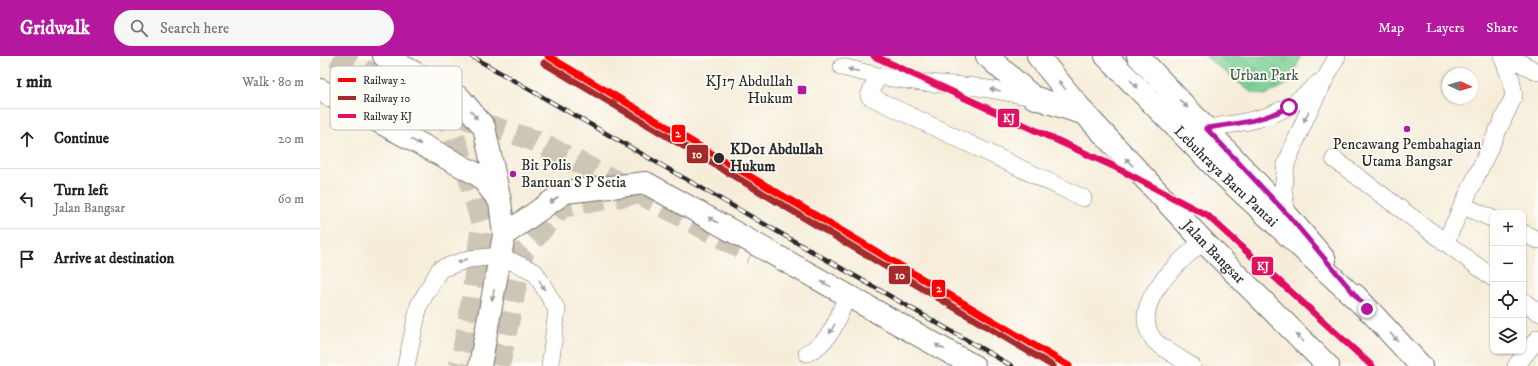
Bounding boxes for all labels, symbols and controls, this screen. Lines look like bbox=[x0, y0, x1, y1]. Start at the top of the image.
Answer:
search box bbox=[114, 10, 394, 46]
text: Gridwalk bbox=[20, 17, 90, 40]
icon: search bbox=[128, 17, 150, 39]
text: Search here bbox=[160, 19, 229, 38]
text: Map bbox=[1378, 19, 1404, 37]
text: Layers bbox=[1426, 19, 1464, 37]
text: Share bbox=[1486, 19, 1518, 37]
legend bbox=[330, 66, 462, 130]
one-way arrow bbox=[846, 66, 859, 72]
park label: Urban Park bbox=[1229, 66, 1299, 85]
north arrow bbox=[1442, 68, 1478, 104]
text: 1 min bbox=[16, 71, 52, 93]
place label: KJ17 Abdullah Hukum bbox=[705, 72, 793, 108]
text: Walk · 80 m bbox=[242, 74, 304, 90]
text: Railway 2 bbox=[363, 74, 406, 88]
one-way arrow bbox=[1129, 79, 1139, 89]
one-way arrow bbox=[1057, 80, 1066, 91]
marker: KJ17 Abdullah Hukum bbox=[796, 84, 808, 96]
one-way arrow bbox=[989, 87, 1001, 93]
text: Railway 10 bbox=[363, 92, 410, 106]
route start bbox=[1280, 98, 1298, 116]
one-way arrow bbox=[1179, 99, 1189, 109]
line badge: KJ bbox=[997, 108, 1020, 128]
one-way arrow bbox=[469, 109, 478, 120]
text: Railway KJ bbox=[363, 110, 413, 124]
one-way arrow bbox=[1303, 111, 1309, 122]
text: KJ bbox=[1003, 112, 1016, 126]
street label: Lebuhraya Baru Pantai bbox=[1170, 122, 1282, 231]
line badge: 2 bbox=[671, 124, 686, 143]
marker: Pencawang Pembahagian Utama Bangsar bbox=[1402, 124, 1412, 134]
text: 2 bbox=[675, 127, 681, 141]
icon: ahead bbox=[16, 128, 38, 150]
text: Continue bbox=[54, 129, 109, 148]
text: 20 m bbox=[278, 131, 304, 147]
place label: Pencawang Pembahagian Utama Bangsar bbox=[1333, 135, 1481, 171]
one-way arrow bbox=[410, 138, 422, 145]
place label: KD01 Abdullah Hukum bbox=[730, 140, 823, 176]
line badge: 10 bbox=[686, 144, 709, 164]
text: 10 bbox=[692, 148, 702, 162]
marker: KD01 Abdullah Hukum bbox=[712, 151, 726, 165]
place label: Bit Polis Bantuan S P Setia bbox=[521, 156, 627, 192]
one-way arrow bbox=[1125, 157, 1134, 166]
marker: Bit Polis Bantuan S P Setia bbox=[508, 169, 518, 179]
text: Turn left bbox=[54, 181, 108, 200]
icon: left bbox=[16, 188, 38, 210]
text: 60 m bbox=[278, 191, 304, 207]
one-way arrow bbox=[548, 196, 559, 204]
text: Jalan Bangsar bbox=[54, 200, 125, 216]
map controls bbox=[1490, 210, 1526, 354]
button: + bbox=[1490, 210, 1526, 246]
street label: Jalan Bangsar bbox=[1177, 215, 1249, 288]
one-way arrow bbox=[707, 217, 719, 224]
button: − bbox=[1490, 246, 1526, 282]
icon: arrive bbox=[16, 248, 38, 270]
text: Arrive at destination bbox=[54, 249, 174, 268]
line badge: KJ bbox=[1251, 256, 1274, 276]
one-way arrow bbox=[455, 259, 467, 265]
text: KJ bbox=[1257, 260, 1270, 274]
line badge: 10 bbox=[888, 265, 911, 285]
text: 10 bbox=[895, 269, 905, 283]
one-way arrow bbox=[539, 279, 546, 291]
line badge: 2 bbox=[931, 279, 946, 298]
one-way arrow bbox=[820, 280, 832, 287]
text: 2 bbox=[936, 282, 942, 296]
button: locate bbox=[1490, 282, 1526, 318]
one-way arrow bbox=[490, 289, 496, 301]
route end bbox=[1358, 300, 1376, 318]
button: layers bbox=[1490, 318, 1526, 354]
one-way arrow bbox=[829, 323, 836, 335]
one-way arrow bbox=[1389, 332, 1398, 342]
one-way arrow bbox=[1295, 333, 1305, 343]
one-way arrow bbox=[934, 344, 946, 350]

